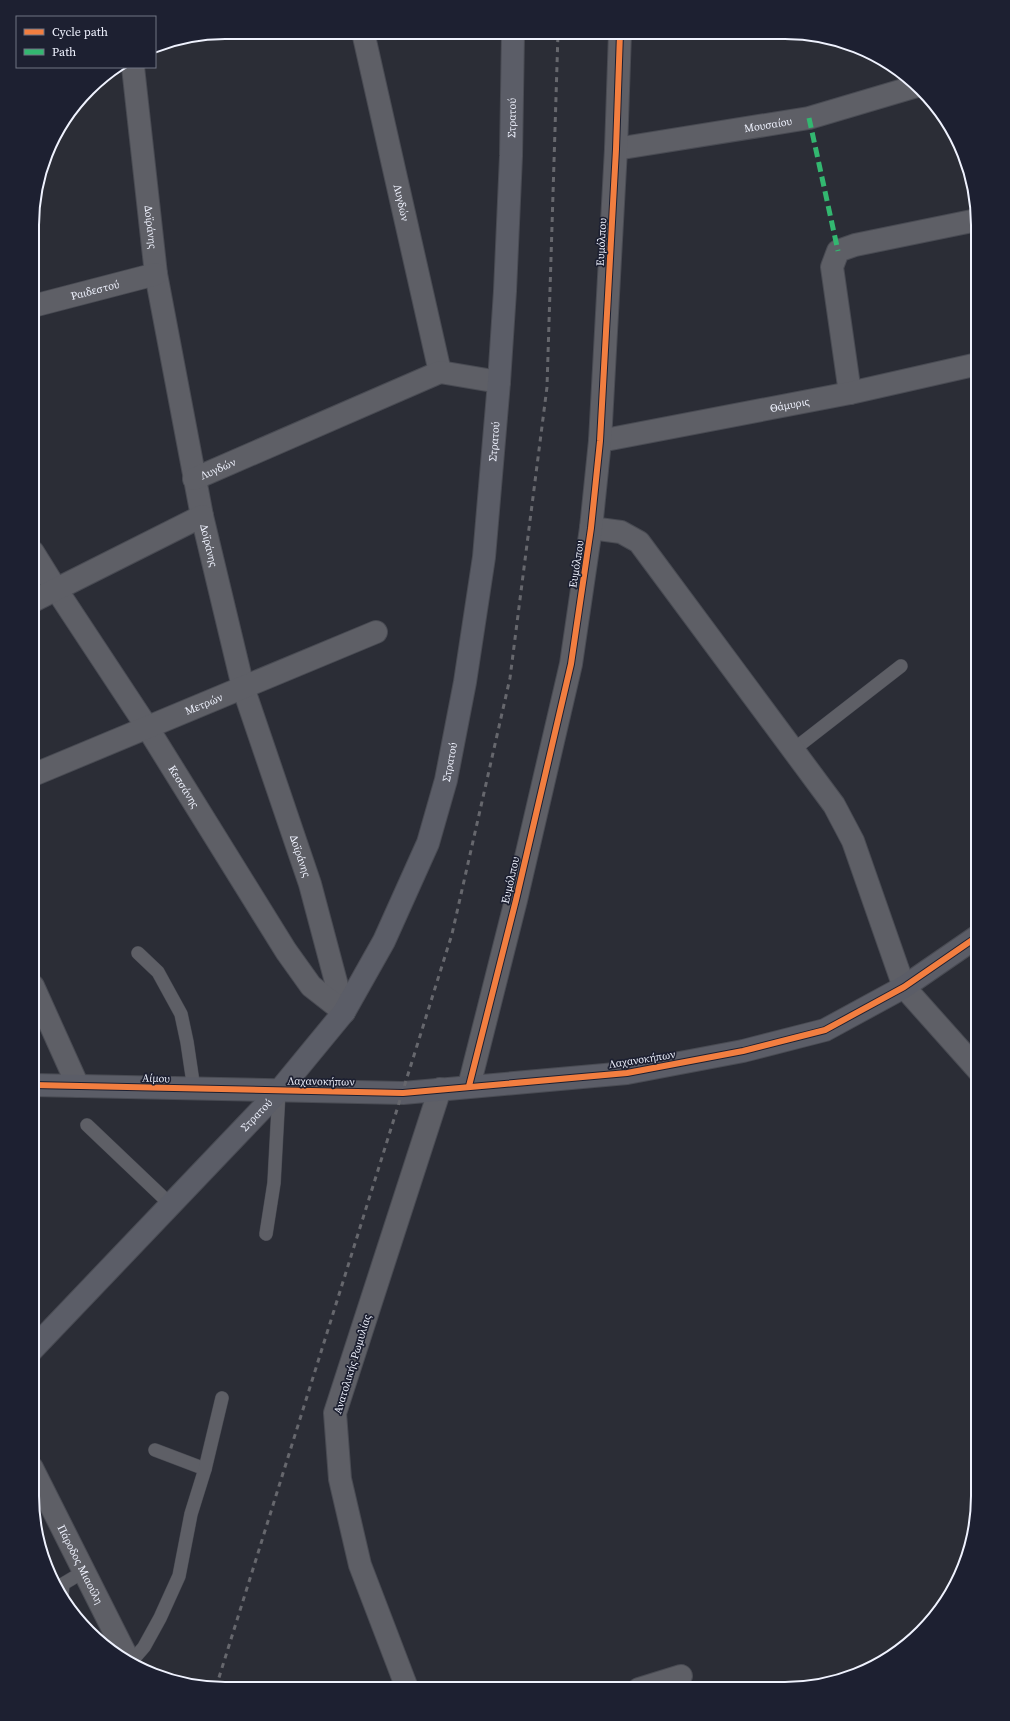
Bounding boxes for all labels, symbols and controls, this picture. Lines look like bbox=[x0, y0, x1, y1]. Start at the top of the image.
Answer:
legend bbox=[16, 16, 156, 68]
text: Cycle path bbox=[52, 24, 108, 40]
text: Path bbox=[52, 44, 76, 60]
street label: Στρατού bbox=[504, 98, 520, 138]
street label: Μουσαίου bbox=[743, 114, 793, 136]
street label: Λυγδών bbox=[390, 183, 413, 223]
street label: Δοϊράνης bbox=[140, 205, 160, 250]
street label: Ευμόλπου bbox=[593, 217, 610, 266]
street label: Ραιδεστού bbox=[69, 277, 121, 304]
street label: Θάμυρις bbox=[769, 394, 811, 416]
street label: Στρατού bbox=[485, 421, 504, 462]
street label: Λυγδών bbox=[198, 455, 239, 483]
street label: Δοϊράνης bbox=[196, 523, 221, 569]
street label: Ευμόλπου bbox=[565, 539, 588, 589]
street label: Μετρών bbox=[183, 690, 226, 719]
street label: Στρατού bbox=[439, 741, 461, 783]
street label: Κεσσάνης bbox=[165, 763, 203, 811]
street label: Δοϊράνης bbox=[286, 833, 314, 879]
street label: Ευμόλπου bbox=[498, 855, 523, 905]
street label: Λαχανοκήπων bbox=[608, 1047, 677, 1072]
street label: Αίμου bbox=[142, 1071, 170, 1086]
street label: Λαχανοκήπων bbox=[287, 1073, 355, 1090]
street label: Στρατού bbox=[238, 1095, 276, 1135]
street label: Ανατολικής Ρωμυλίας bbox=[330, 1313, 375, 1416]
street label: Πάροδος Μιαούλη bbox=[54, 1522, 106, 1607]

